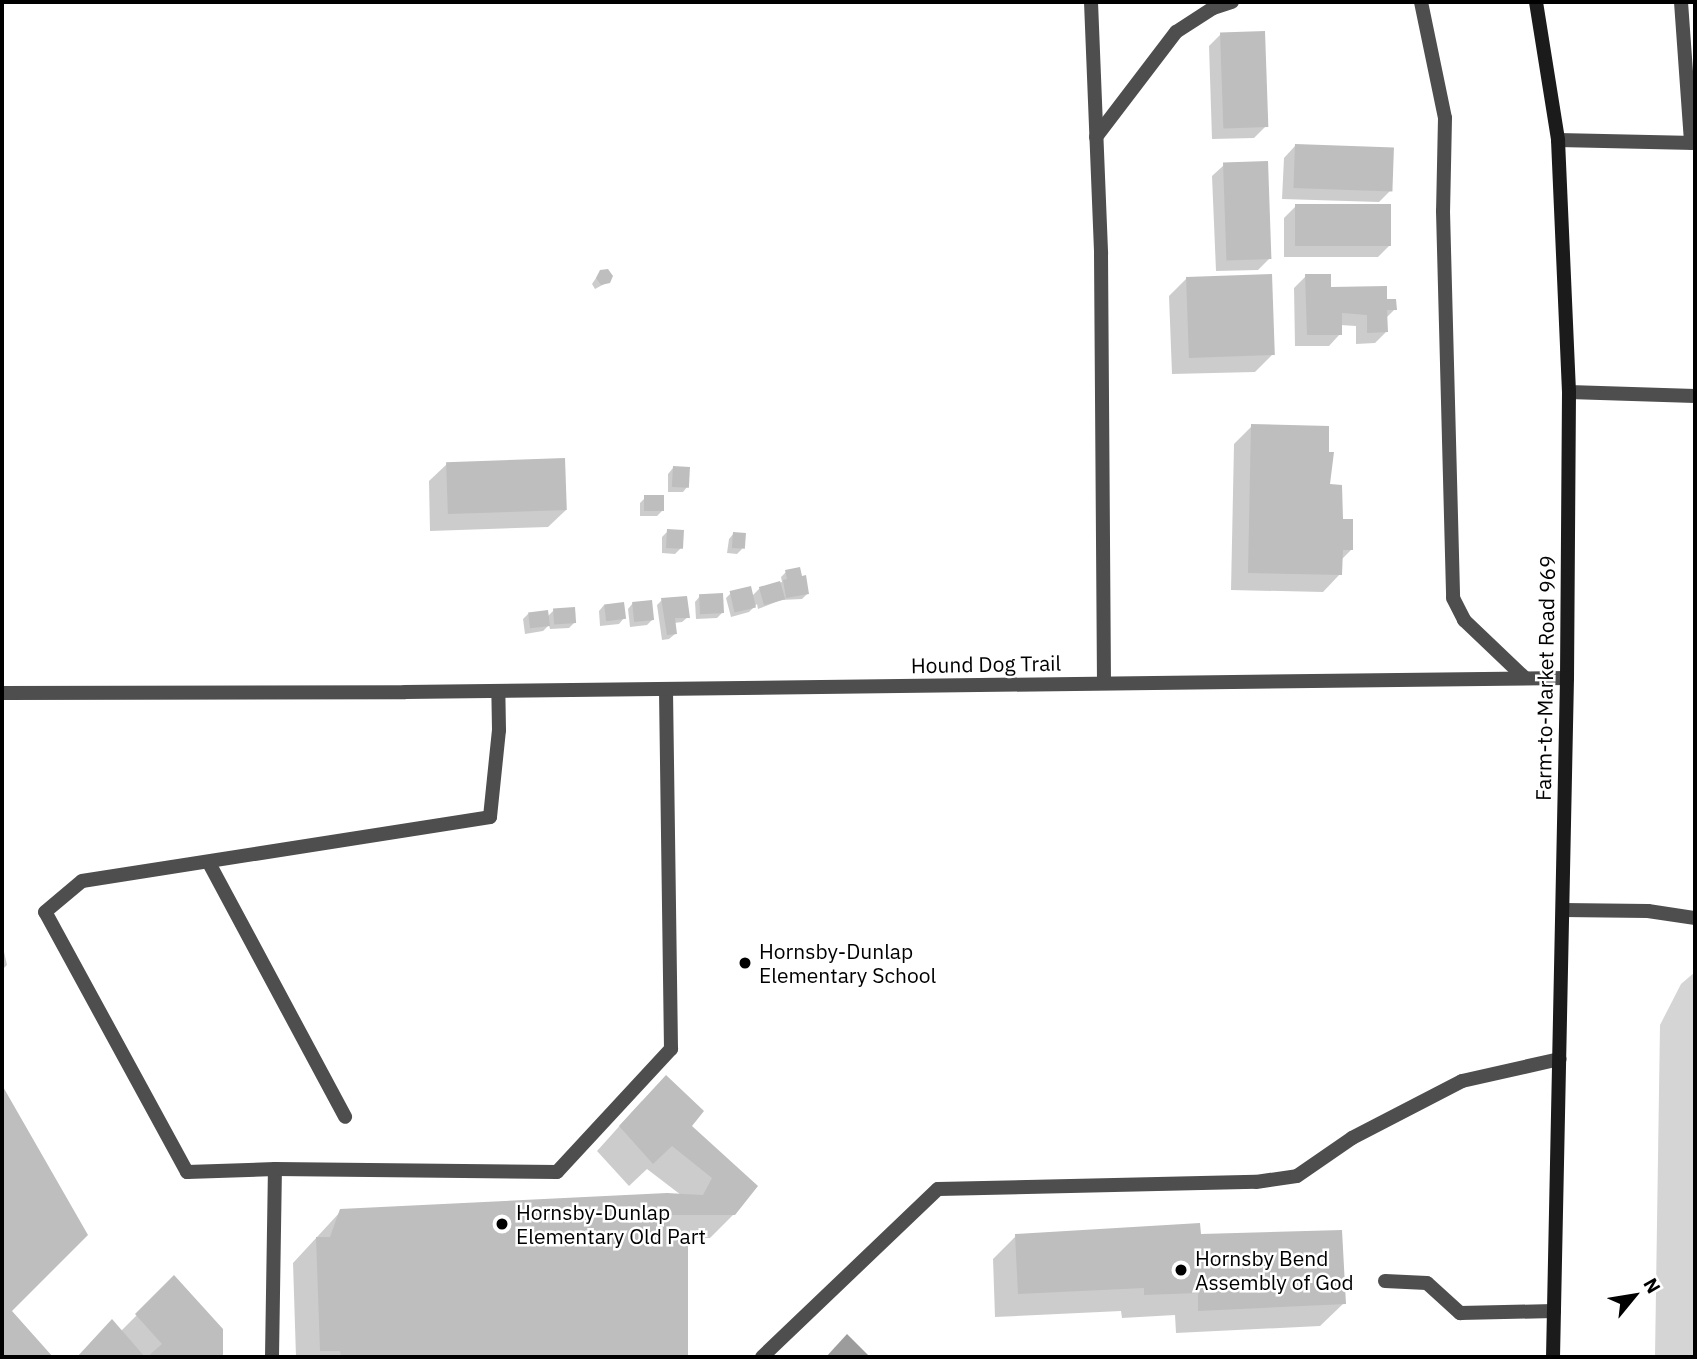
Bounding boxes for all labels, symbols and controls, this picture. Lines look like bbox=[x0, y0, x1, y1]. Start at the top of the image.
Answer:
street label: Farm-to-Market Road 969 bbox=[1530, 555, 1560, 801]
street label: Hound Dog Trail bbox=[911, 650, 1061, 678]
place label: Hornsby-Dunlap Elementary School bbox=[759, 938, 936, 988]
marker: Hornsby-Dunlap Elementary School bbox=[737, 955, 753, 971]
place label: Hornsby-Dunlap Elementary Old Part bbox=[516, 1199, 706, 1249]
marker: Hornsby-Dunlap Elementary Old Part bbox=[494, 1216, 510, 1232]
place label: Hornsby Bend Assembly of God bbox=[1195, 1245, 1354, 1295]
north arrow bbox=[1599, 1261, 1669, 1331]
marker: Hornsby Bend Assembly of God bbox=[1173, 1262, 1189, 1278]
text: N bbox=[1638, 1274, 1666, 1297]

